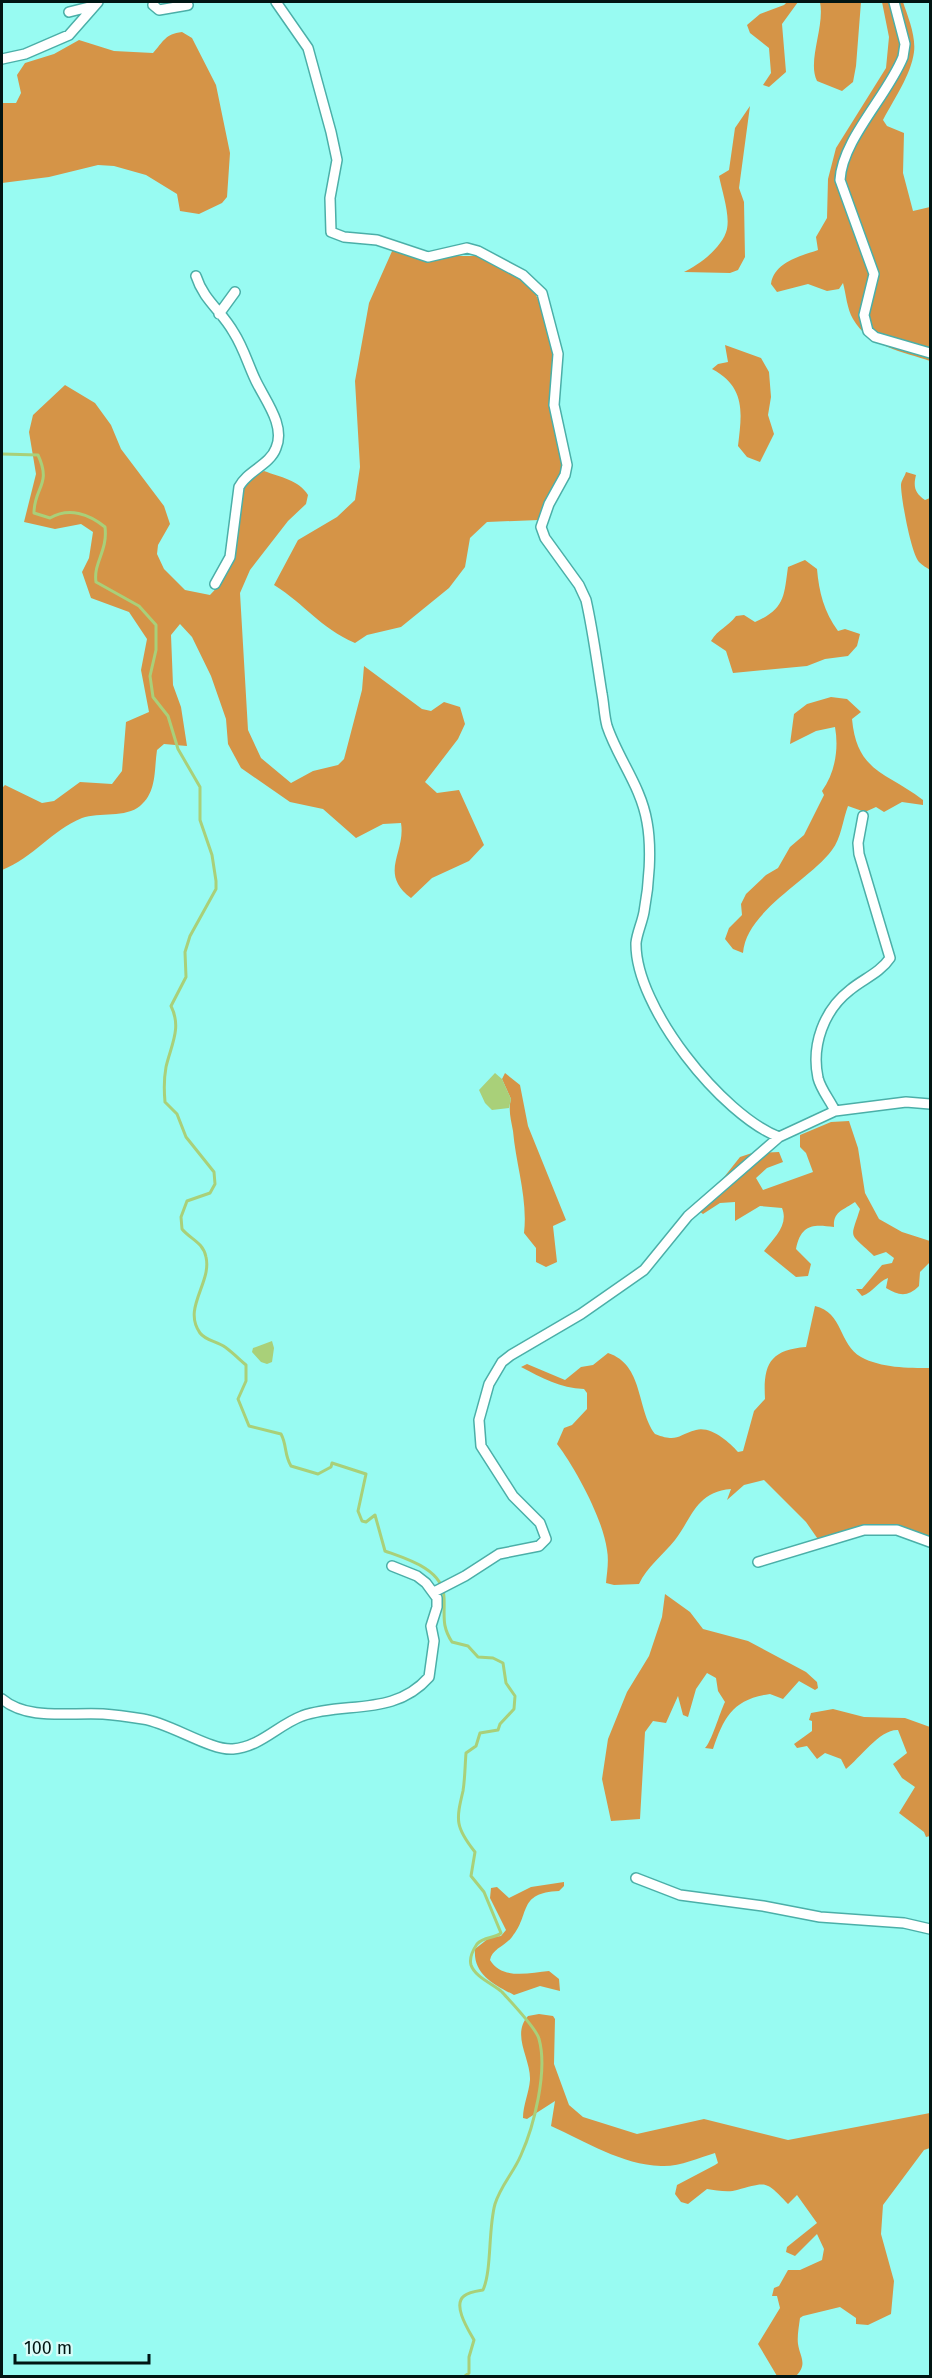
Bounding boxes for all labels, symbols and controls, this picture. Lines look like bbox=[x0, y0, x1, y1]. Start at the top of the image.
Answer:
scale bar bbox=[15, 2327, 148, 2365]
text: 100 m bbox=[24, 2337, 72, 2359]

